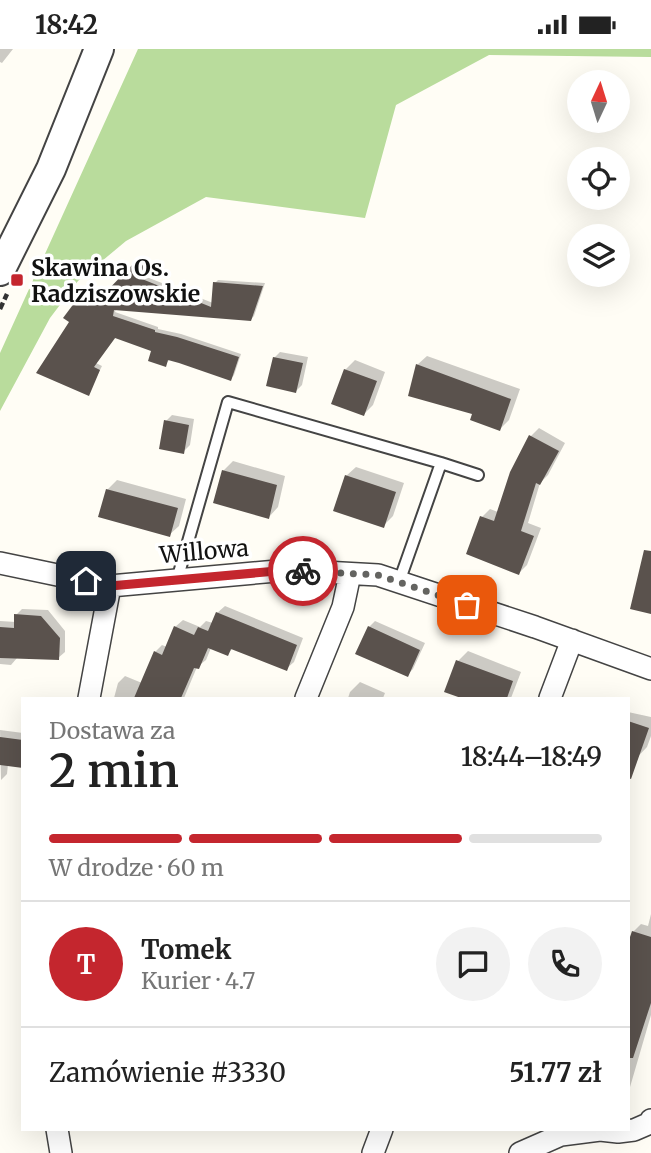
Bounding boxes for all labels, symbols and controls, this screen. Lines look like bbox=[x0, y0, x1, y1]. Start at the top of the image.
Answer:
text: 18:42 bbox=[35, 8, 98, 41]
north arrow bbox=[567, 70, 630, 133]
map controls bbox=[567, 70, 630, 287]
button: locate bbox=[567, 147, 630, 210]
button: layers bbox=[567, 224, 630, 287]
place label: Skawina Os. Radziszowskie bbox=[31, 253, 200, 308]
marker: Skawina Os. Radziszowskie bbox=[9, 272, 25, 288]
street label: Willowa bbox=[157, 533, 250, 569]
courier bbox=[268, 536, 338, 606]
pin bbox=[56, 551, 116, 611]
icon: bike bbox=[284, 552, 322, 590]
icon: home bbox=[67, 562, 105, 600]
pin bbox=[437, 575, 497, 635]
icon: bag bbox=[448, 586, 486, 624]
text: Dostawa za bbox=[49, 716, 175, 745]
text: 18:44–18:49 bbox=[461, 740, 602, 773]
text: 2 min bbox=[49, 742, 179, 800]
text: W drodze · 60 m bbox=[49, 853, 224, 882]
button: chat bbox=[436, 927, 510, 1001]
button: phone bbox=[528, 927, 602, 1001]
text: Tomek bbox=[141, 933, 231, 966]
text: T bbox=[77, 948, 95, 981]
text: Kurier · 4.7 bbox=[141, 966, 255, 995]
text: Zamówienie #3330 bbox=[49, 1056, 286, 1089]
text: 51.77 zł bbox=[509, 1056, 602, 1089]

